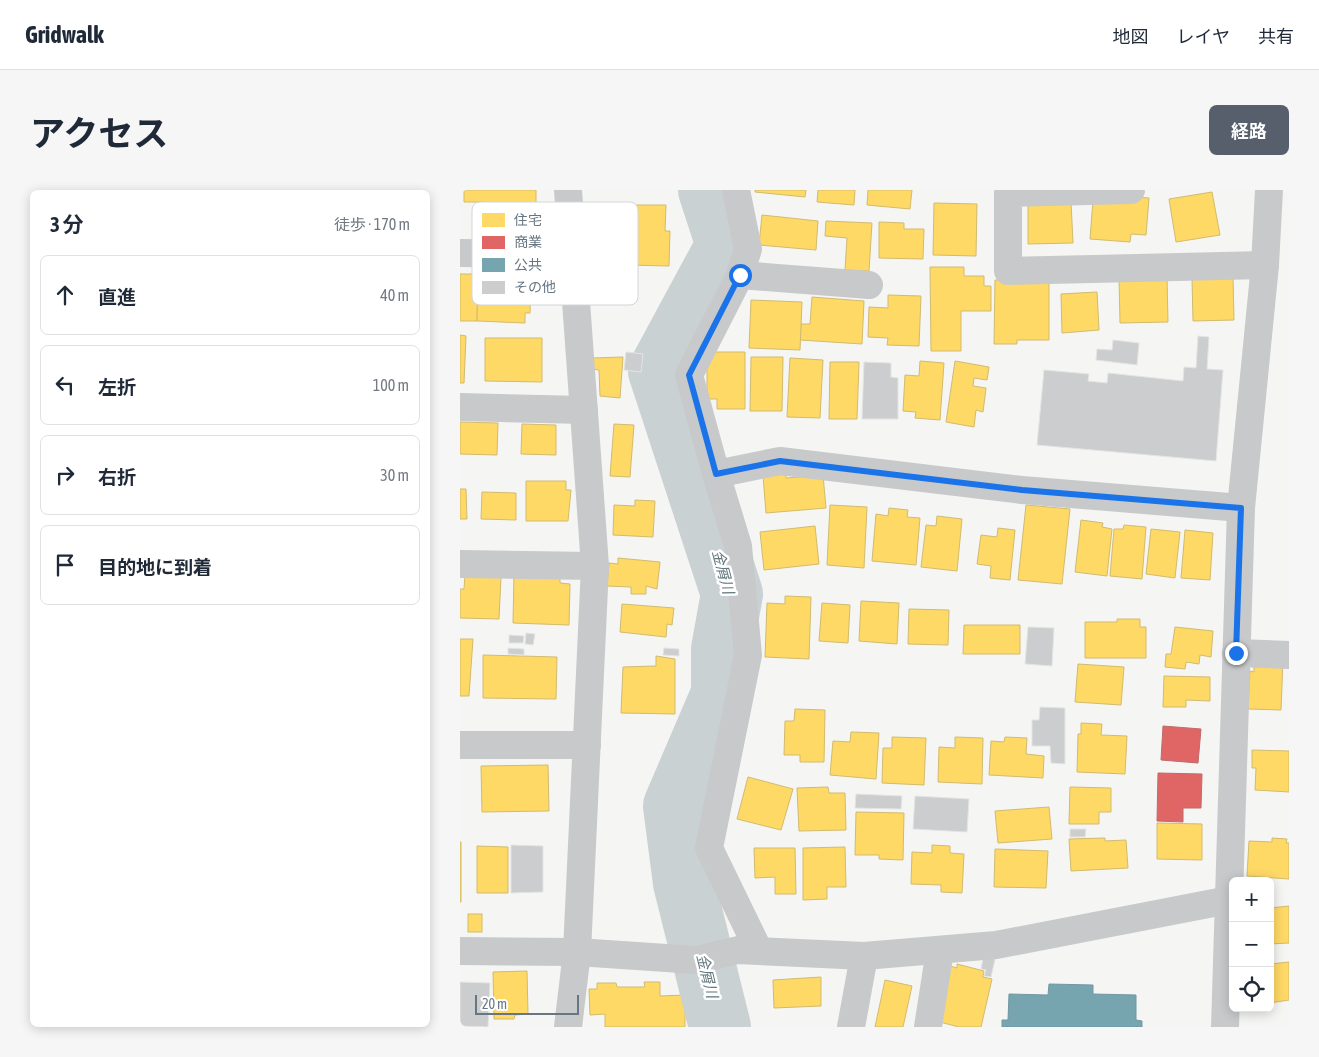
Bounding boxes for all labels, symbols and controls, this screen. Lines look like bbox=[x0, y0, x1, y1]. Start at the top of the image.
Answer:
text: Gridwalk bbox=[25, 21, 104, 48]
text: 地図 bbox=[1113, 26, 1149, 47]
text: レイヤ bbox=[1177, 26, 1230, 47]
text: 共有 bbox=[1258, 26, 1294, 47]
button: 経路 bbox=[1209, 105, 1289, 155]
text: アクセス bbox=[30, 113, 168, 153]
legend bbox=[472, 202, 638, 305]
text: 3 分 bbox=[50, 212, 84, 236]
text: 住宅 bbox=[514, 212, 542, 228]
text: 徒歩 · 170 m bbox=[334, 215, 410, 233]
text: 商業 bbox=[514, 234, 542, 250]
text: 公共 bbox=[514, 257, 542, 273]
route start bbox=[729, 264, 752, 287]
text: その他 bbox=[514, 279, 556, 295]
icon: ahead bbox=[51, 281, 79, 309]
text: 直進 bbox=[98, 286, 136, 308]
text: 40 m bbox=[380, 286, 409, 304]
icon: left bbox=[51, 371, 79, 399]
text: 左折 bbox=[98, 376, 136, 398]
text: 100 m bbox=[373, 376, 409, 394]
icon: right bbox=[51, 461, 79, 489]
text: 右折 bbox=[98, 466, 136, 488]
text: 30 m bbox=[380, 466, 409, 484]
water label: 金屑川 bbox=[709, 548, 738, 598]
icon: arrive bbox=[51, 551, 79, 579]
text: 目的地に到着 bbox=[98, 556, 212, 578]
route end bbox=[1225, 642, 1248, 665]
map controls bbox=[1229, 877, 1274, 1012]
button: + bbox=[1229, 877, 1274, 922]
button: − bbox=[1229, 922, 1274, 967]
water label: 金屑川 bbox=[694, 952, 722, 1002]
button: locate bbox=[1229, 967, 1274, 1012]
scale bar bbox=[475, 992, 579, 1015]
text: 20 m bbox=[482, 996, 507, 1012]

